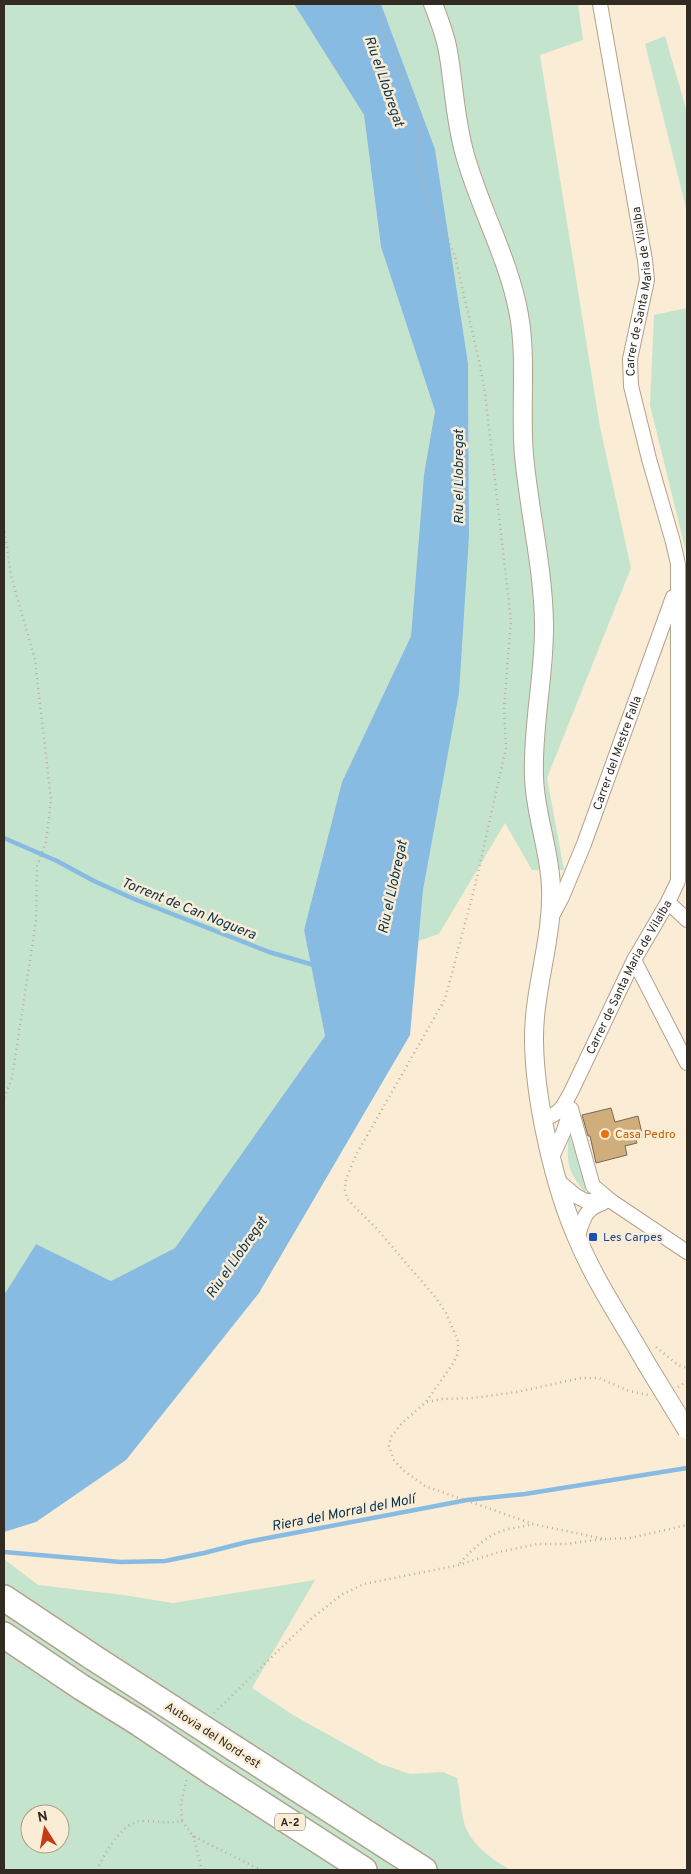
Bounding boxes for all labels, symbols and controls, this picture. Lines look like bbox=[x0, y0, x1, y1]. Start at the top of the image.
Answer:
water label: Riu el Llobregat bbox=[360, 34, 407, 130]
street label: Carrer de Santa Maria de Vilalba bbox=[623, 206, 656, 377]
water label: Riu el Llobregat bbox=[451, 428, 468, 525]
street label: Carrer del Mestre Falla bbox=[590, 694, 646, 813]
water label: Riu el Llobregat bbox=[375, 838, 412, 936]
water label: Torrent de Can Noguera bbox=[119, 875, 259, 944]
street label: Carrer de Santa Maria de Vilalba bbox=[583, 898, 676, 1057]
place label: Casa Pedro bbox=[615, 1127, 676, 1143]
marker: Casa Pedro bbox=[599, 1128, 611, 1140]
water label: Riu el Llobregat bbox=[203, 1213, 272, 1302]
place label: Les Carpes bbox=[603, 1230, 662, 1246]
marker: Les Carpes bbox=[587, 1231, 599, 1243]
water label: Riera del Morral del Molí bbox=[270, 1491, 420, 1536]
street label: Autovia del Nord-est bbox=[162, 1699, 263, 1773]
north arrow bbox=[20, 1804, 70, 1854]
text: N bbox=[36, 1808, 49, 1827]
road number: A-2 bbox=[275, 1814, 305, 1830]

